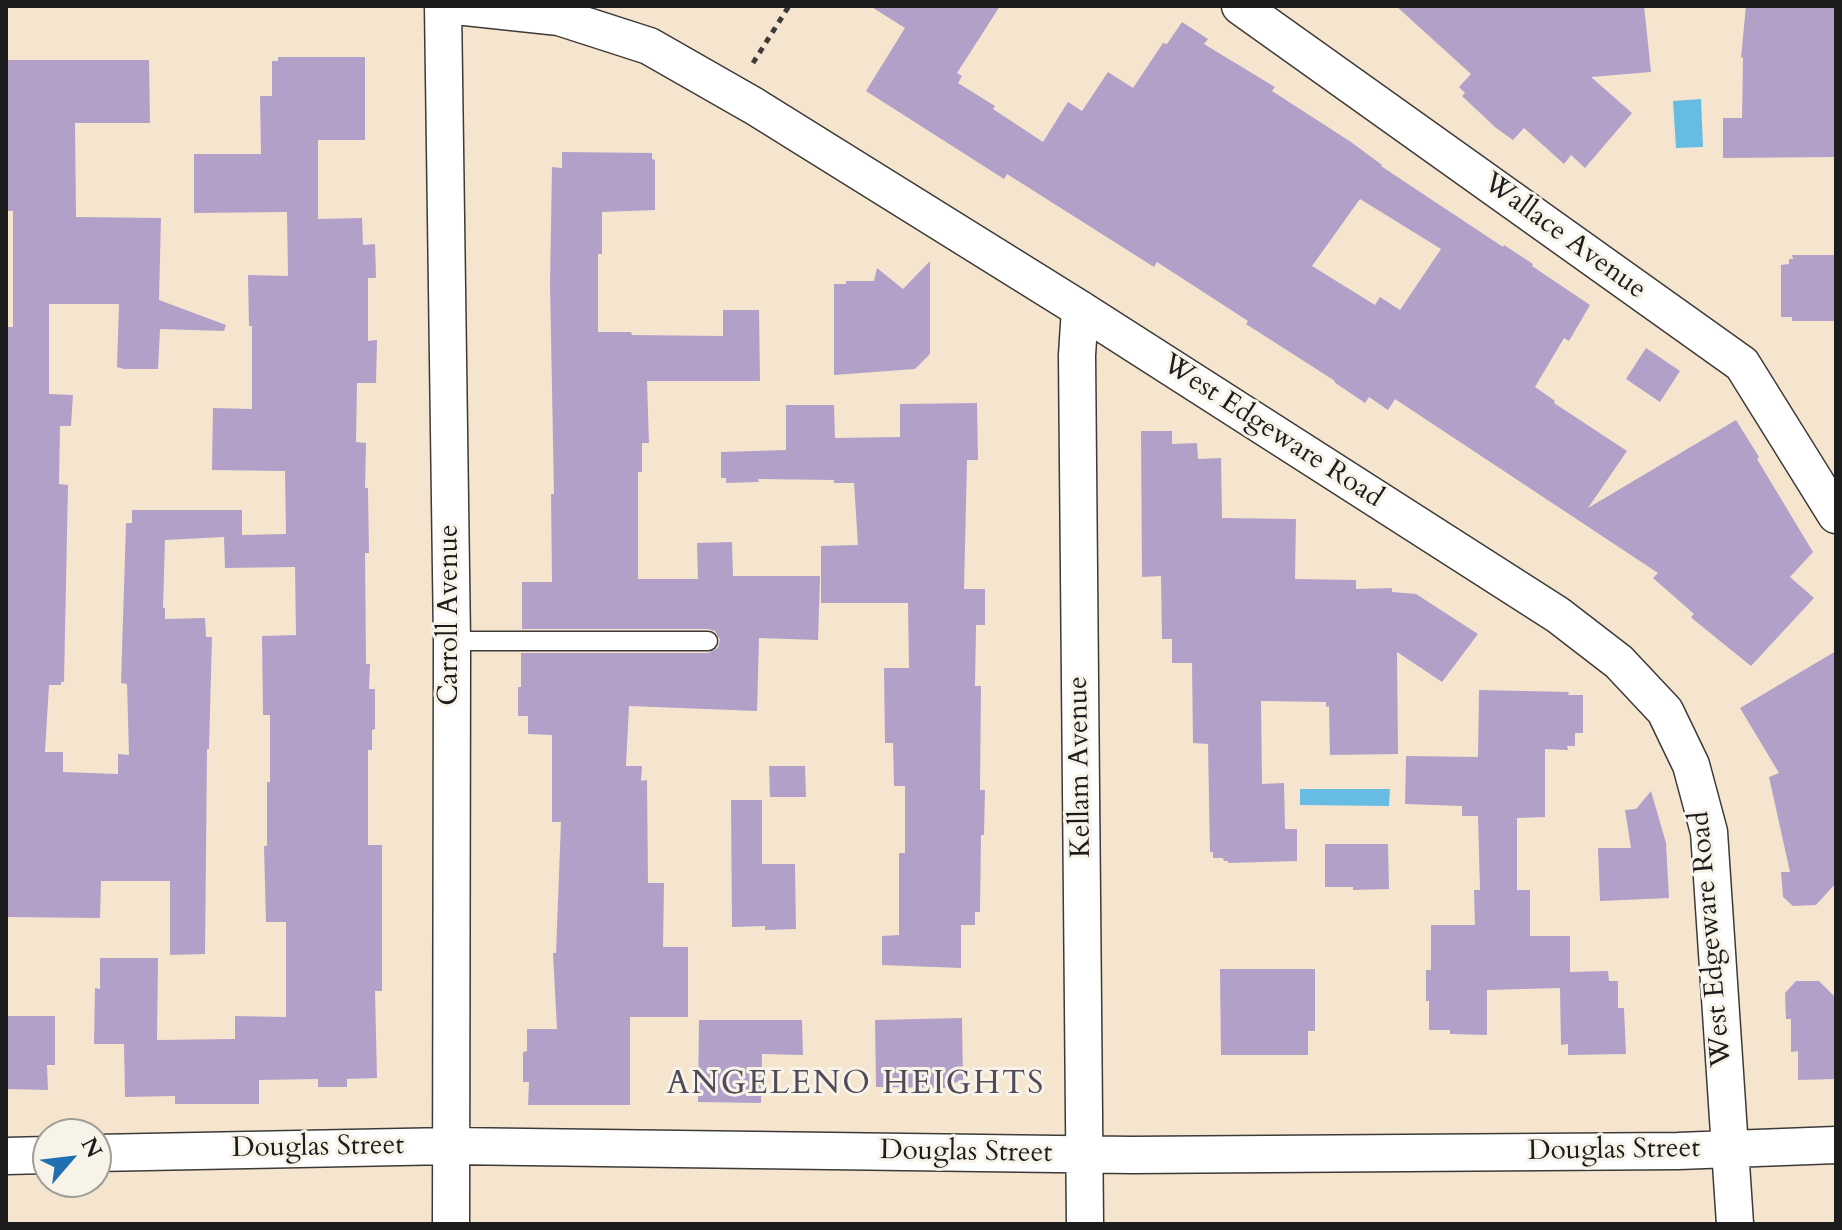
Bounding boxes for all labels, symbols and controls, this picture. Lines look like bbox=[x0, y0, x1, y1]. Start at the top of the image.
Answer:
street label: Wallace Avenue bbox=[1476, 167, 1652, 307]
street label: West Edgeware Road bbox=[1155, 348, 1389, 516]
street label: Carroll Avenue bbox=[434, 524, 468, 706]
street label: Kellam Avenue bbox=[1063, 676, 1099, 858]
street label: West Edgeware Road bbox=[1684, 810, 1740, 1068]
district label: ANGELENO HEIGHTS bbox=[667, 1067, 1045, 1105]
north arrow bbox=[32, 1118, 112, 1198]
street label: Douglas Street bbox=[232, 1130, 404, 1166]
text: N bbox=[74, 1132, 109, 1163]
street label: Douglas Street bbox=[1528, 1133, 1700, 1169]
street label: Douglas Street bbox=[880, 1135, 1052, 1171]

